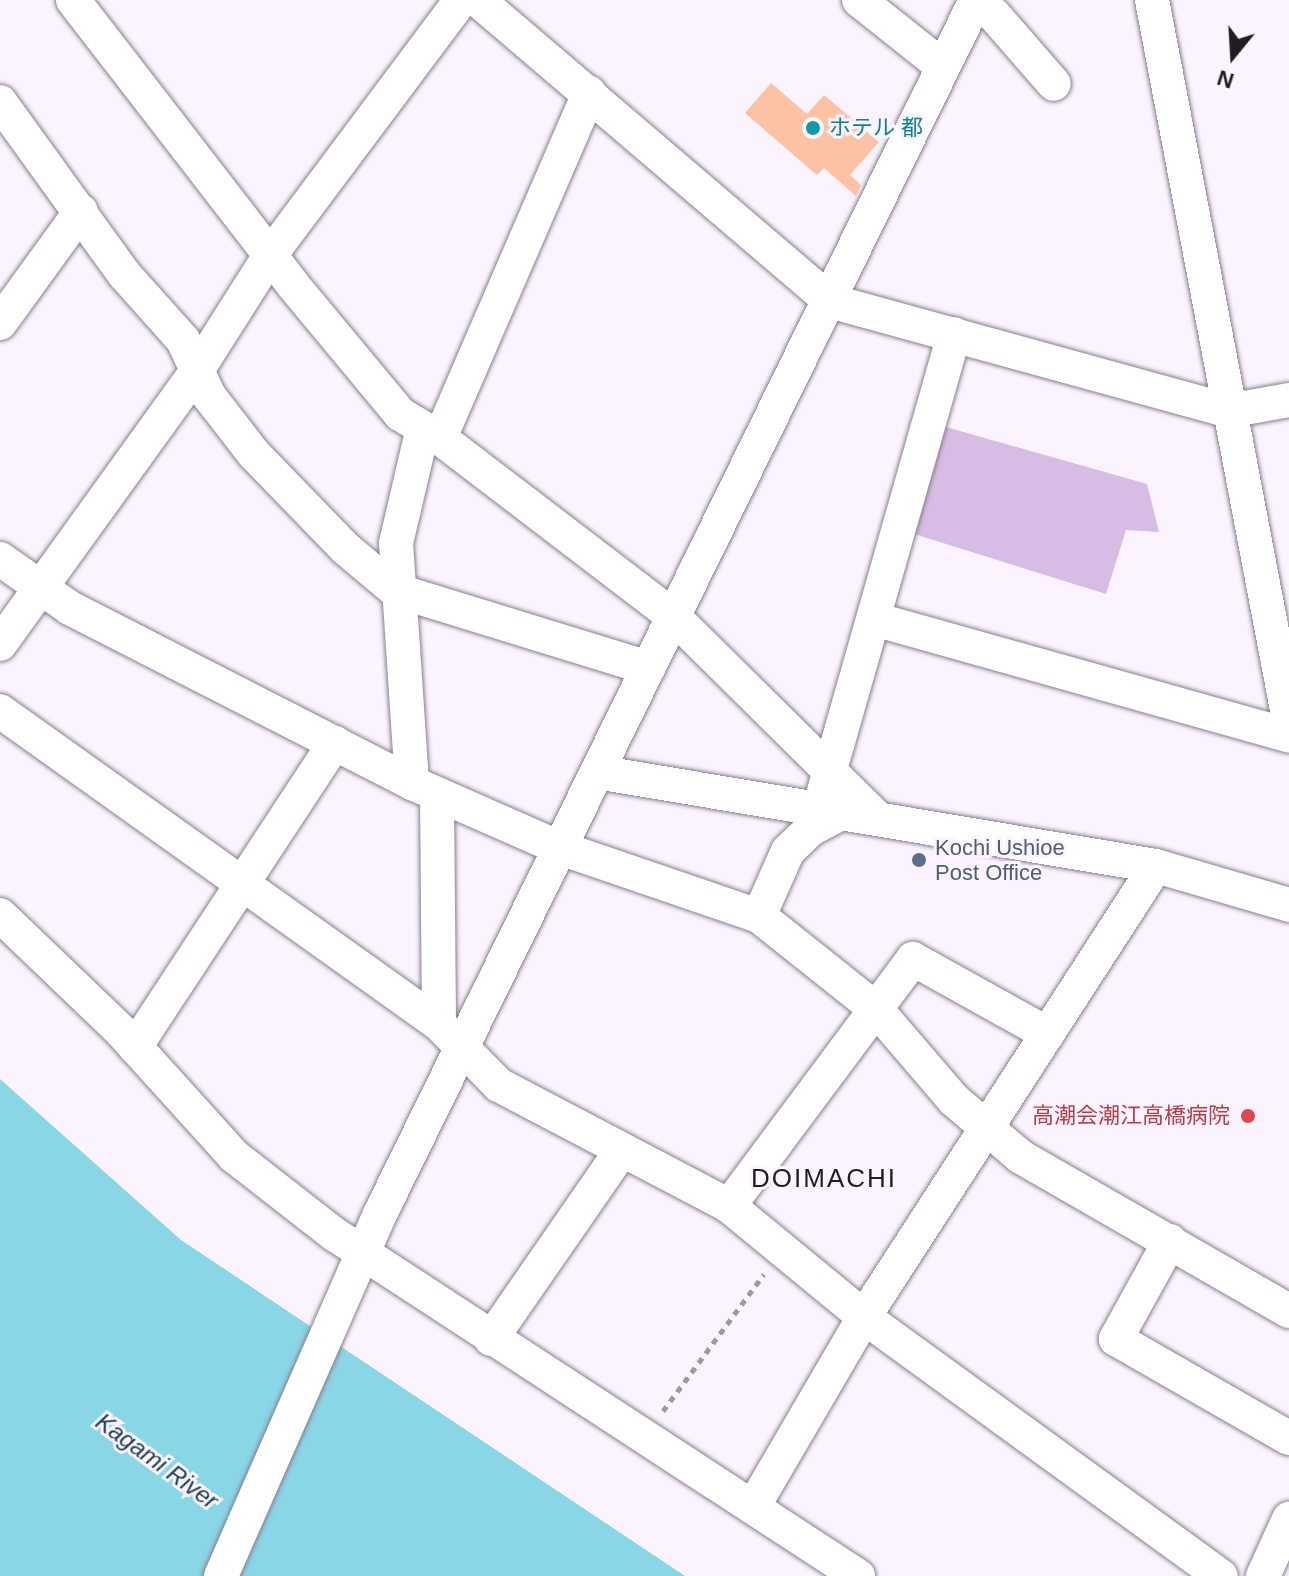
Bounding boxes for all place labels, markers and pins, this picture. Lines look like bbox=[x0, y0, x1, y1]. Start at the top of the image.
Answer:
place label: ホテル 都 bbox=[829, 115, 923, 141]
marker: ホテル 都 bbox=[804, 119, 822, 137]
place label: Kochi Ushioe Post Office bbox=[935, 834, 1065, 886]
marker: Kochi Ushioe Post Office bbox=[910, 851, 928, 869]
place label: 高潮会潮江高橋病院 bbox=[1032, 1103, 1230, 1129]
marker: 高潮会潮江高橋病院 bbox=[1237, 1105, 1259, 1127]

